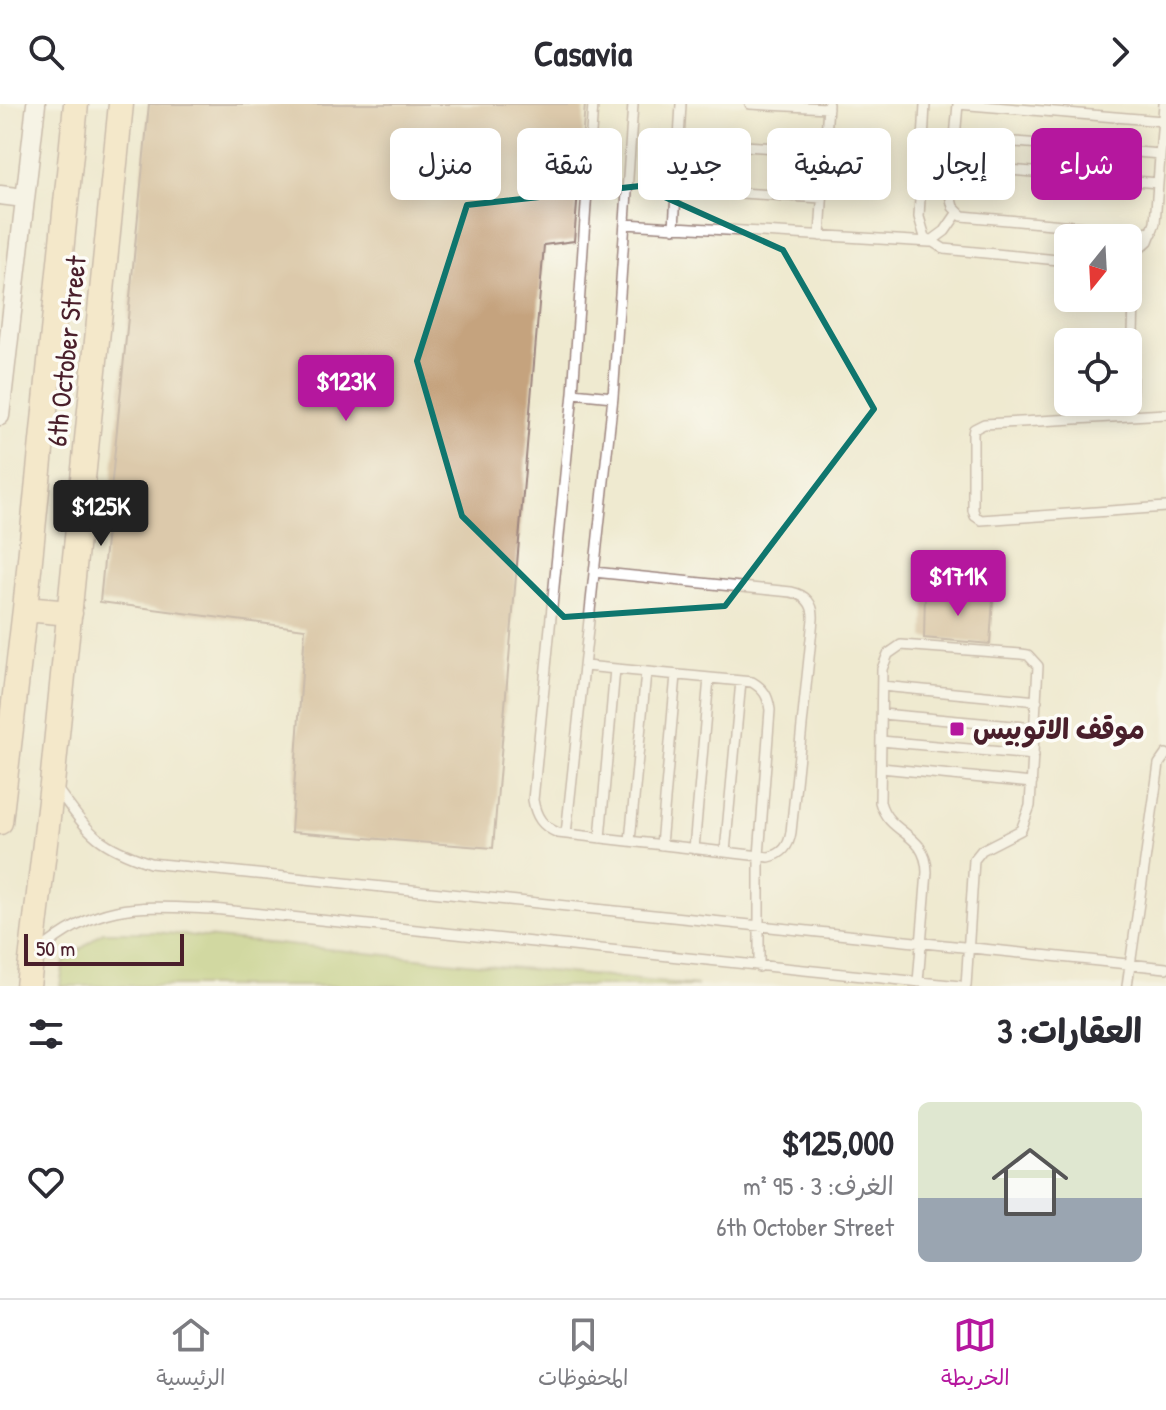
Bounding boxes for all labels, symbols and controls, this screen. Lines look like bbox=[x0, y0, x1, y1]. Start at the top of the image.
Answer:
text: Casavia bbox=[534, 28, 632, 77]
icon: search bbox=[24, 30, 68, 74]
icon: forward bbox=[1098, 30, 1142, 74]
chip: منزل bbox=[390, 128, 501, 200]
chip: شقة bbox=[517, 128, 622, 200]
chip: جديد bbox=[638, 128, 751, 200]
chip: تصفية bbox=[767, 128, 891, 200]
chip: إيجار bbox=[907, 128, 1015, 200]
chip: شراء bbox=[1031, 128, 1142, 200]
north arrow bbox=[1054, 224, 1142, 312]
map controls bbox=[1054, 224, 1142, 416]
street label: 6th October Street bbox=[37, 253, 95, 448]
button: locate bbox=[1054, 328, 1142, 416]
pin: $123K bbox=[290, 355, 402, 423]
text: $123K bbox=[316, 363, 376, 398]
pin: $125K bbox=[45, 480, 157, 548]
text: $125K bbox=[71, 488, 131, 523]
pin: $171K bbox=[902, 550, 1014, 618]
text: $171K bbox=[929, 558, 987, 593]
place label: موقف الاتوبيس bbox=[973, 710, 1145, 748]
marker: موقف الاتوبيس bbox=[948, 720, 966, 738]
scale bar bbox=[24, 930, 184, 966]
text: 50 m bbox=[36, 933, 75, 963]
text: العقارات: 3 bbox=[997, 1008, 1142, 1054]
icon: filters bbox=[24, 1012, 68, 1056]
text: $125,000 bbox=[782, 1120, 894, 1166]
icon: home bbox=[982, 1134, 1078, 1230]
icon: heart bbox=[24, 1160, 68, 1204]
text: الغرف: 3 · 95 m² bbox=[743, 1168, 894, 1203]
text: 6th October Street bbox=[716, 1209, 894, 1244]
tab: الرئيسية bbox=[156, 1313, 225, 1397]
tab: المحفوظات bbox=[538, 1313, 629, 1397]
tab: الخريطة bbox=[941, 1313, 1010, 1397]

